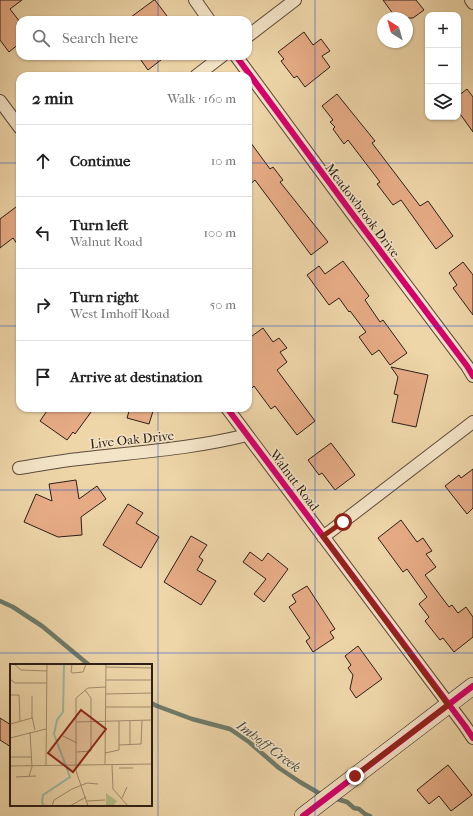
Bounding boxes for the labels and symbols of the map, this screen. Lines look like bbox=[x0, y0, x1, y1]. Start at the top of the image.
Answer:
north arrow bbox=[377, 12, 413, 48]
street label: Meadowbrook Drive bbox=[322, 160, 403, 261]
street label: Live Oak Drive bbox=[89, 428, 175, 451]
street label: Walnut Road bbox=[266, 446, 323, 515]
route start bbox=[334, 513, 352, 531]
inset map bbox=[10, 664, 152, 806]
water label: Imhoff Creek bbox=[232, 716, 304, 776]
route end bbox=[346, 767, 364, 785]

